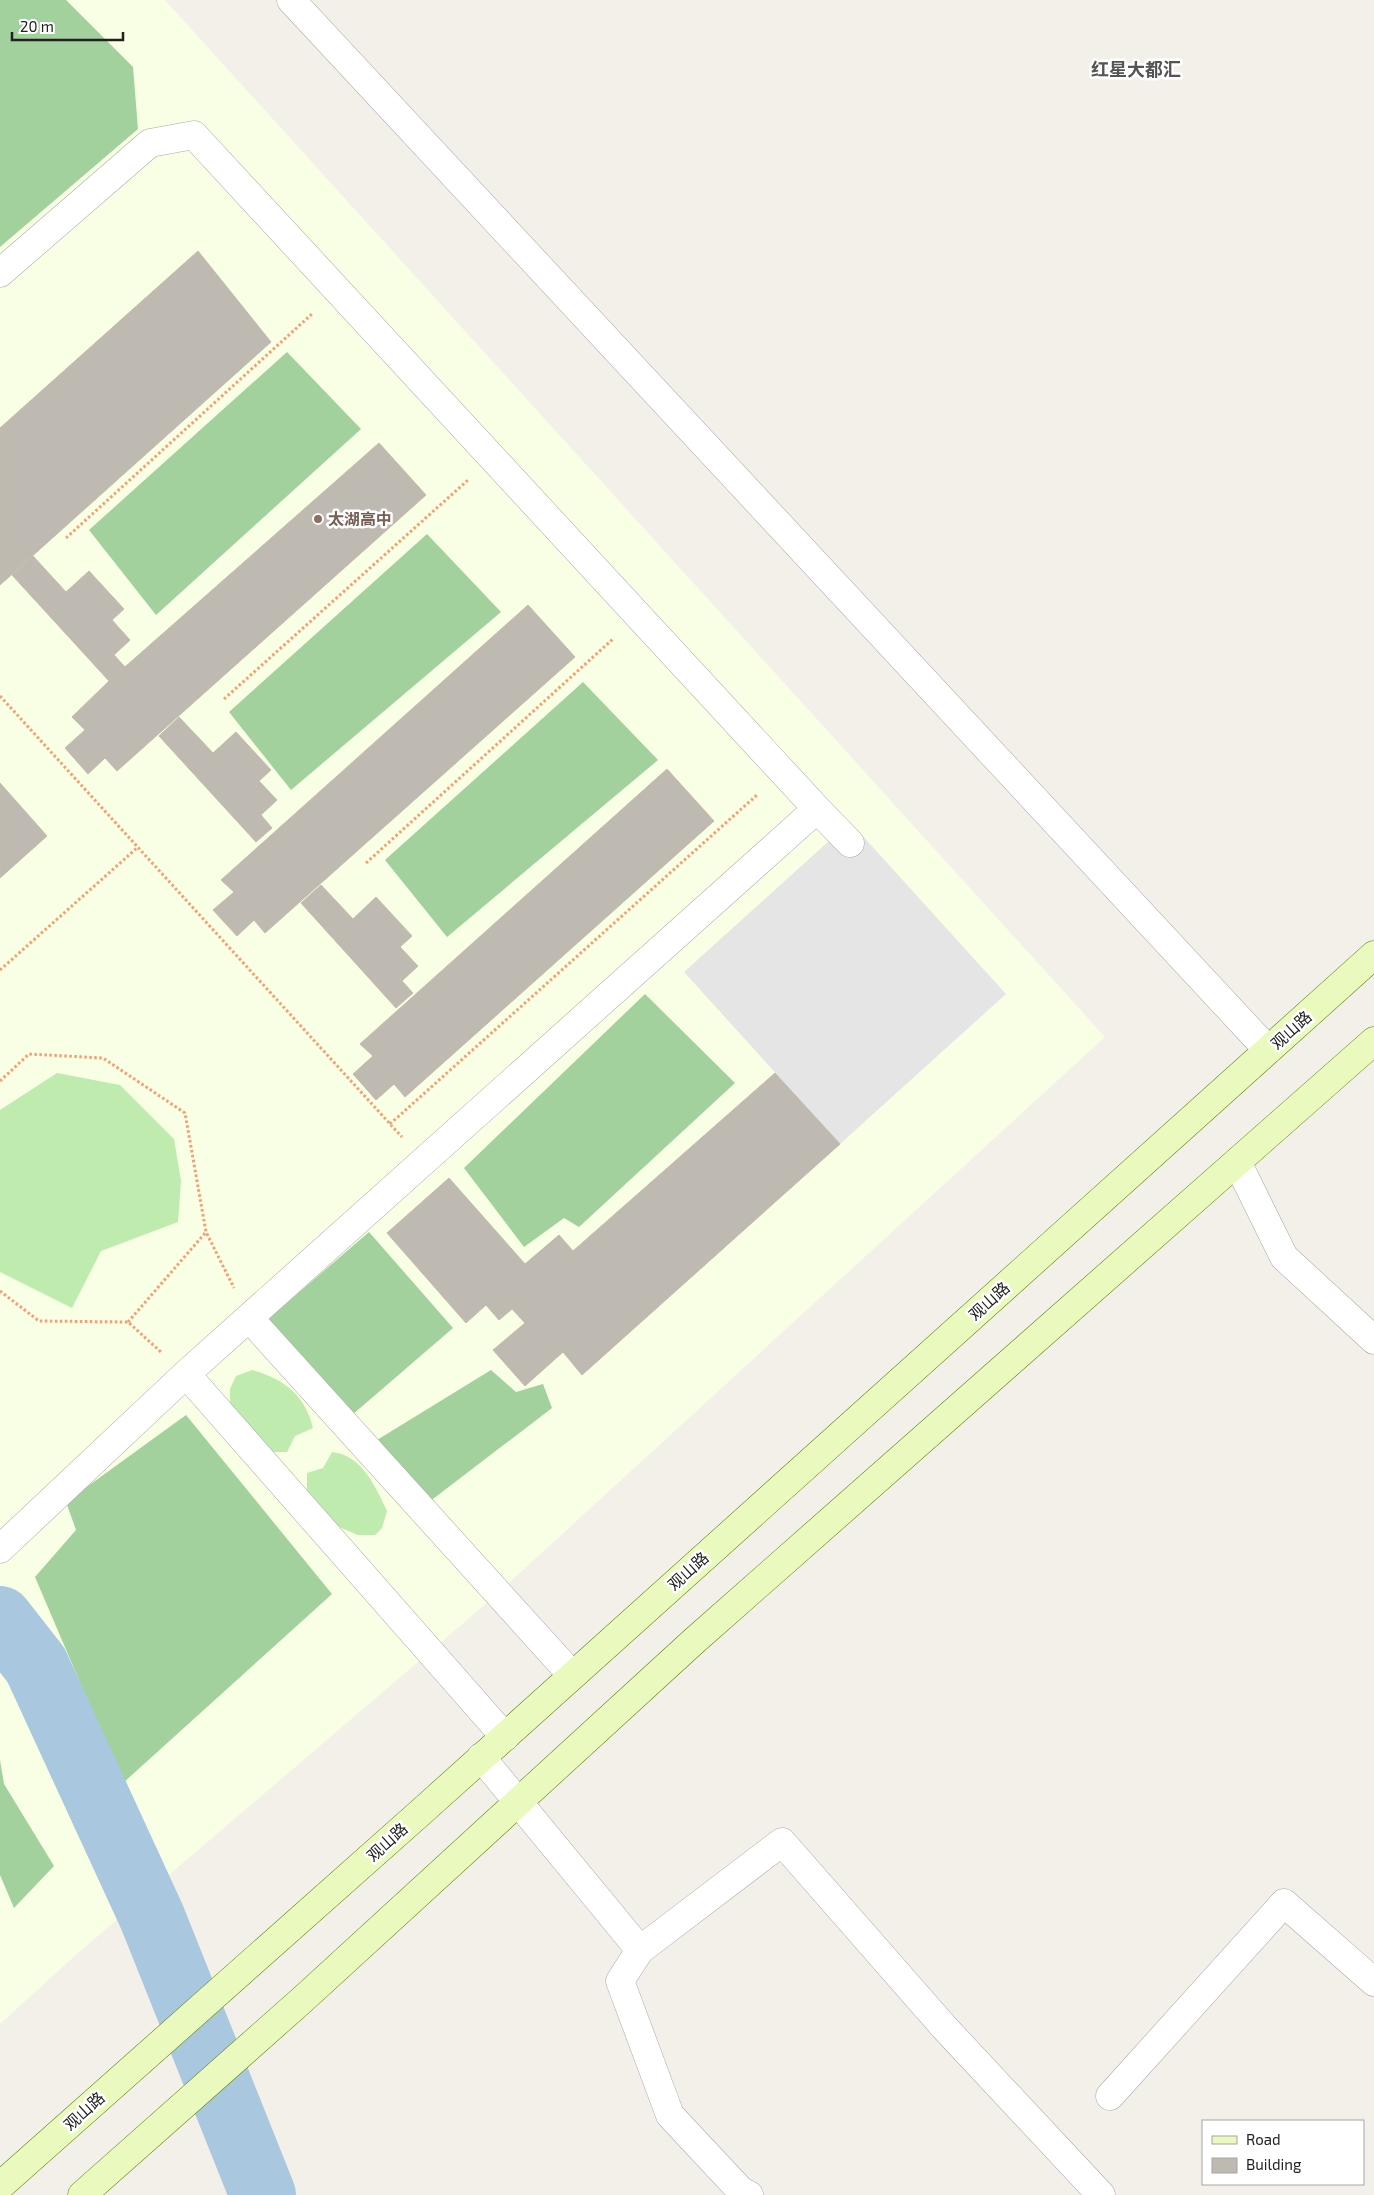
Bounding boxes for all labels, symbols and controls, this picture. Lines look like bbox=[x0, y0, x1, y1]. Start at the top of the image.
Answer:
scale bar bbox=[12, 10, 124, 42]
text: 20 m bbox=[20, 17, 54, 35]
district label: 红星大都汇 bbox=[1091, 58, 1181, 80]
place label: 太湖高中 bbox=[328, 509, 392, 528]
marker: 太湖高中 bbox=[312, 513, 324, 525]
street label: 观山路 bbox=[1266, 1007, 1315, 1053]
street label: 观山路 bbox=[964, 1278, 1013, 1324]
street label: 观山路 bbox=[663, 1548, 712, 1594]
street label: 观山路 bbox=[362, 1819, 411, 1865]
street label: 观山路 bbox=[59, 2088, 108, 2134]
legend bbox=[1202, 2120, 1364, 2185]
text: Road bbox=[1246, 2130, 1281, 2148]
text: Building bbox=[1246, 2155, 1302, 2173]

